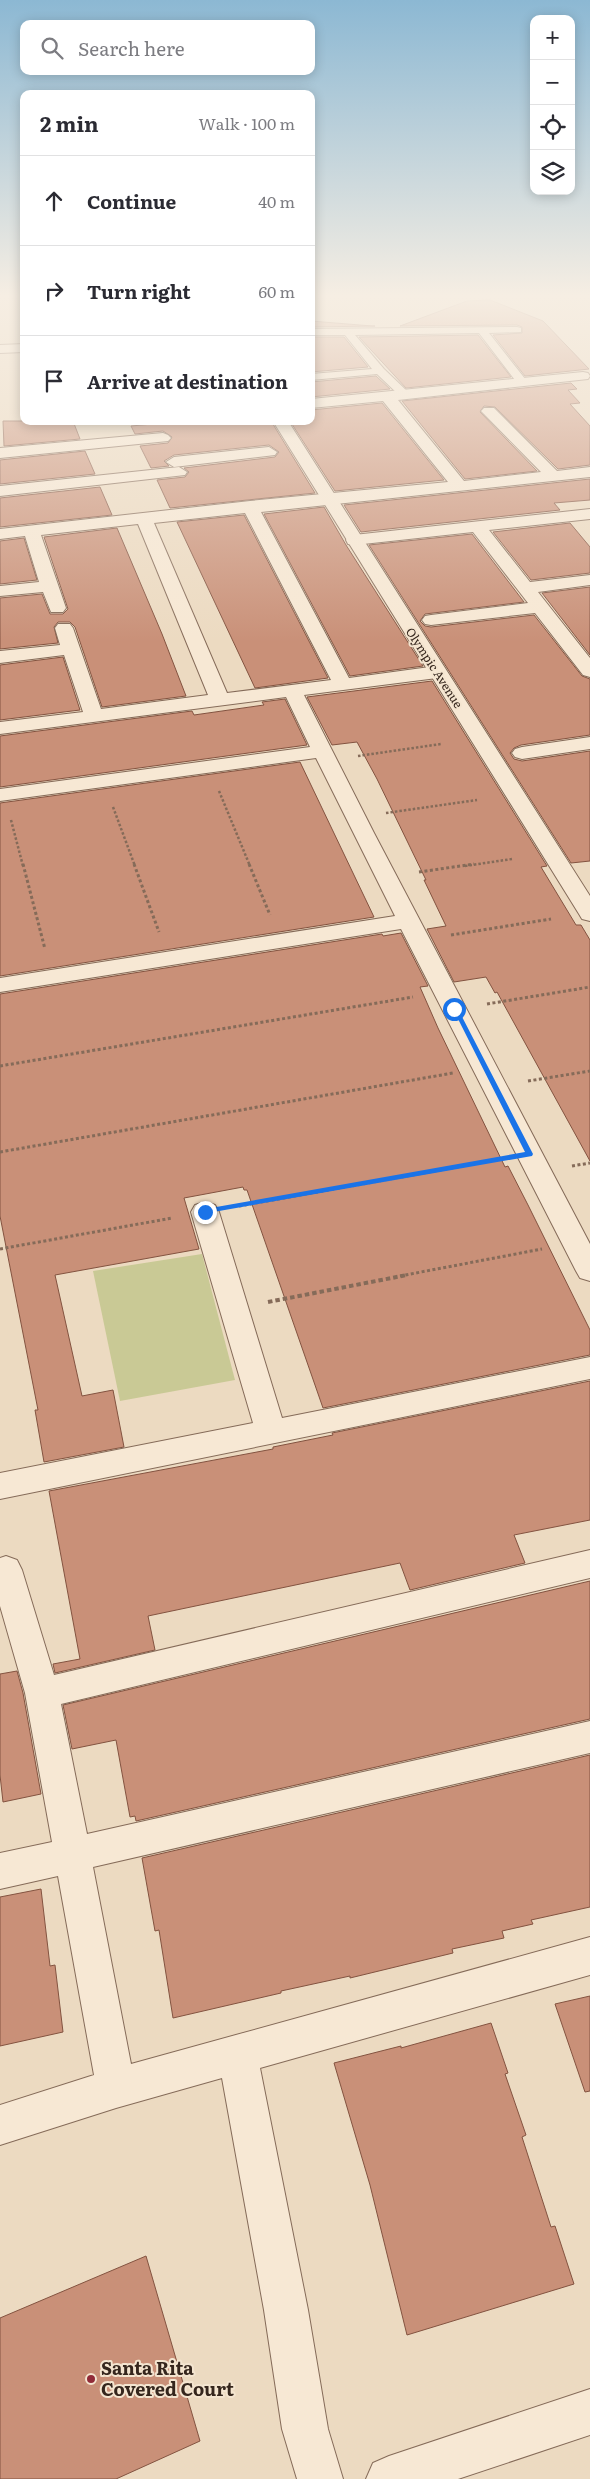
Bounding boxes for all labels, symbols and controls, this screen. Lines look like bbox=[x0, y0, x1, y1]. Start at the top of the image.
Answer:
map controls bbox=[530, 15, 575, 195]
button: + bbox=[530, 15, 575, 60]
search box bbox=[20, 20, 315, 75]
icon: search bbox=[38, 34, 66, 62]
text: Search here bbox=[78, 34, 185, 62]
button: − bbox=[530, 60, 575, 105]
button: locate bbox=[530, 105, 575, 150]
text: 2 min bbox=[40, 107, 99, 138]
text: Walk · 100 m bbox=[199, 111, 295, 135]
button: layers bbox=[530, 150, 575, 195]
icon: ahead bbox=[40, 187, 68, 215]
text: Continue bbox=[87, 187, 176, 215]
text: 40 m bbox=[258, 189, 295, 213]
icon: right bbox=[40, 277, 68, 305]
text: Turn right bbox=[87, 277, 191, 305]
text: 60 m bbox=[258, 279, 295, 303]
icon: arrive bbox=[40, 367, 68, 395]
text: Arrive at destination bbox=[87, 367, 288, 395]
street label: Olympic Avenue bbox=[402, 624, 468, 711]
route start bbox=[443, 998, 466, 1021]
route end bbox=[194, 1201, 217, 1224]
place label: Santa Rita Covered Court bbox=[101, 2354, 234, 2402]
marker: Santa Rita Covered Court bbox=[85, 2373, 97, 2385]

